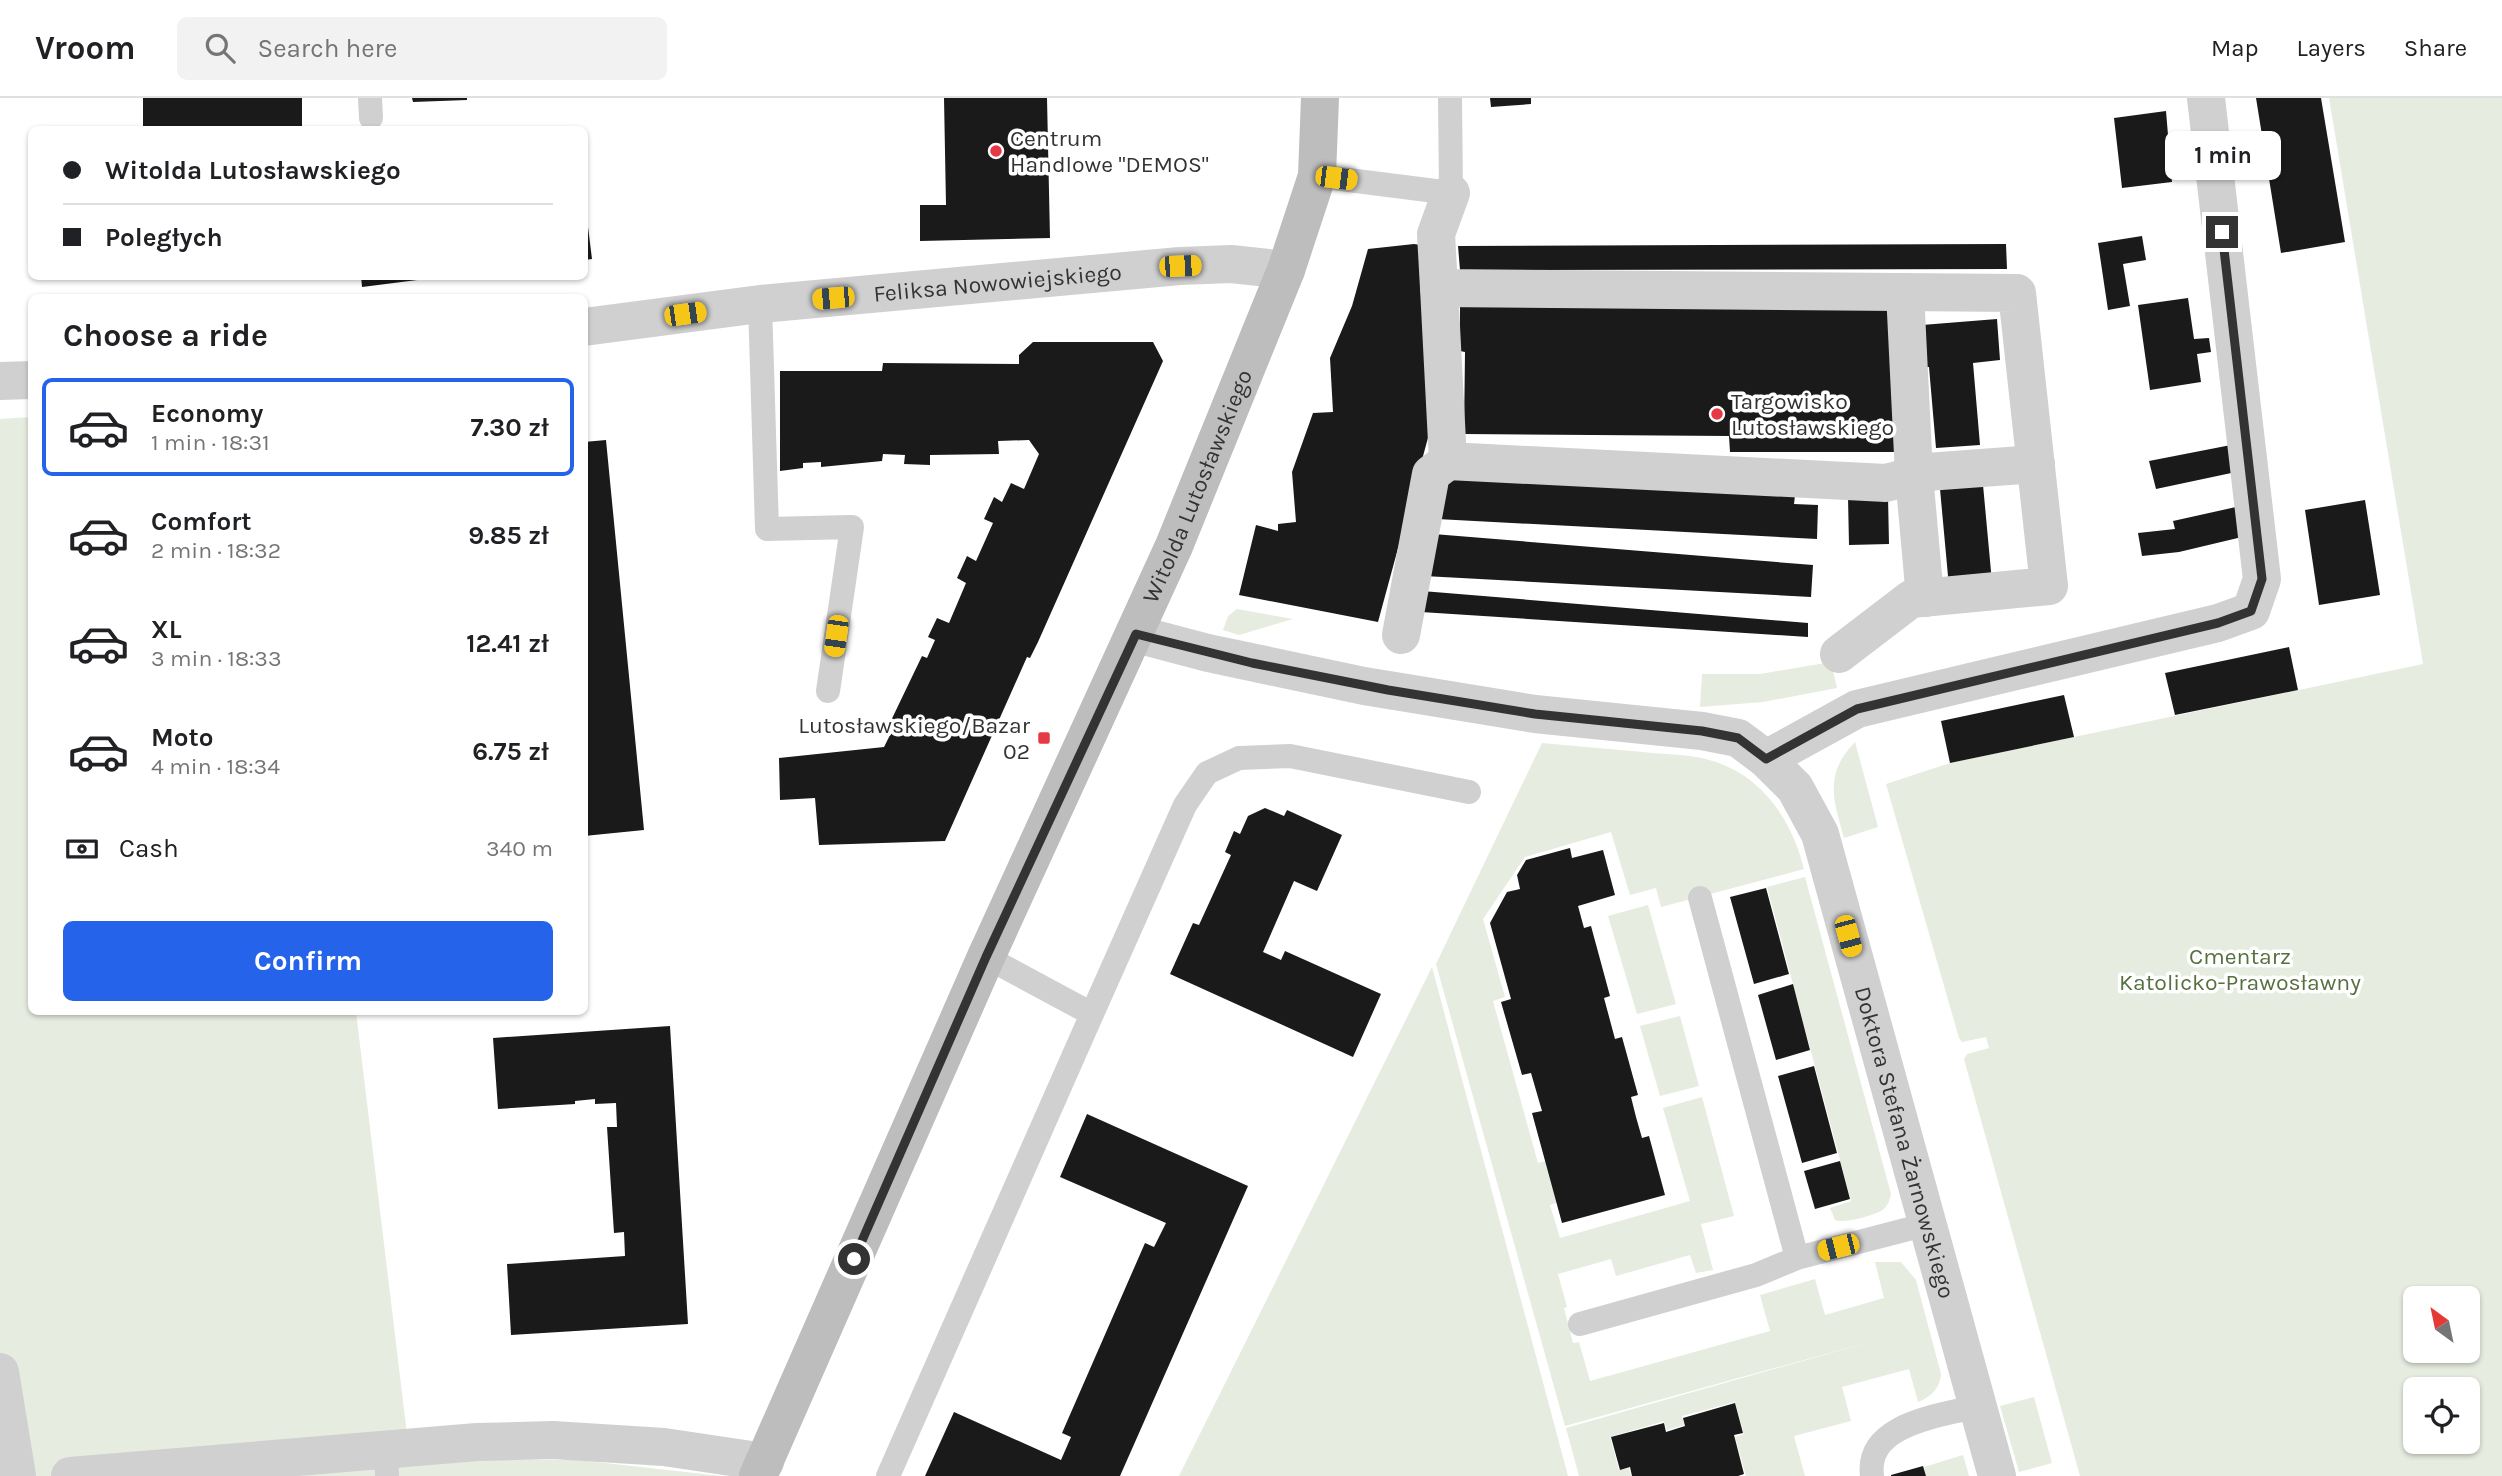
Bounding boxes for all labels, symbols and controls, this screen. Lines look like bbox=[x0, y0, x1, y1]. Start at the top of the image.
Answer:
search box bbox=[177, 17, 667, 80]
text: Vroom bbox=[35, 29, 135, 67]
icon: search bbox=[201, 29, 239, 67]
text: Search here bbox=[257, 33, 397, 64]
text: Map bbox=[2211, 34, 2259, 62]
text: Layers bbox=[2297, 34, 2366, 62]
text: Share bbox=[2404, 34, 2467, 62]
place label: Centrum Handlowe "DEMOS" bbox=[1010, 125, 1209, 178]
callout: 1 min bbox=[2164, 130, 2280, 180]
text: 1 min bbox=[2194, 142, 2252, 169]
marker: Centrum Handlowe "DEMOS" bbox=[988, 143, 1004, 159]
text: Witolda Lutosławskiego bbox=[105, 155, 401, 186]
car bbox=[1314, 165, 1359, 191]
route end bbox=[2206, 216, 2238, 248]
text: Poległych bbox=[105, 222, 223, 253]
car bbox=[1159, 255, 1202, 277]
street label: Feliksa Nowowiejskiego bbox=[872, 258, 1123, 308]
car bbox=[812, 286, 855, 310]
car bbox=[663, 301, 708, 327]
text: Choose a ride bbox=[63, 317, 268, 354]
street label: Witolda Lutosławskiego bbox=[1137, 366, 1258, 607]
place label: Targowisko Lutosławskiego bbox=[1731, 388, 1894, 441]
icon: car bbox=[67, 396, 130, 459]
text: Economy bbox=[151, 398, 263, 429]
marker: Targowisko Lutosławskiego bbox=[1709, 406, 1725, 422]
text: 7.30 zł bbox=[470, 412, 549, 443]
text: 1 min · 18:31 bbox=[151, 429, 270, 456]
icon: car bbox=[67, 504, 130, 567]
text: Comfort bbox=[151, 506, 252, 537]
text: 9.85 zł bbox=[468, 520, 549, 551]
text: 2 min · 18:32 bbox=[151, 537, 281, 564]
icon: car bbox=[67, 612, 130, 675]
text: XL bbox=[151, 614, 182, 645]
car bbox=[823, 614, 850, 658]
text: 12.41 zł bbox=[466, 628, 549, 659]
text: 3 min · 18:33 bbox=[151, 645, 282, 672]
place label: Lutosławskiego/Bazar 02 bbox=[798, 712, 1031, 765]
icon: car bbox=[67, 720, 130, 783]
text: Moto bbox=[151, 722, 213, 753]
marker: Lutosławskiego/Bazar 02 bbox=[1036, 730, 1052, 746]
text: 6.75 zł bbox=[472, 736, 549, 767]
text: 4 min · 18:34 bbox=[151, 753, 280, 780]
icon: cash bbox=[63, 830, 101, 868]
text: Cash bbox=[119, 833, 179, 864]
text: 340 m bbox=[486, 835, 553, 862]
car bbox=[1833, 913, 1864, 959]
button: Confirm bbox=[63, 921, 553, 1001]
park label: Cmentarz Katolicko-Prawosławny bbox=[2119, 943, 2361, 996]
street label: Doktora Stefana Żarnowskiego bbox=[1849, 984, 1960, 1302]
car bbox=[1816, 1232, 1861, 1262]
route start bbox=[838, 1243, 870, 1275]
north arrow bbox=[2403, 1286, 2480, 1363]
map controls bbox=[2403, 1286, 2480, 1454]
button: locate bbox=[2403, 1377, 2480, 1454]

